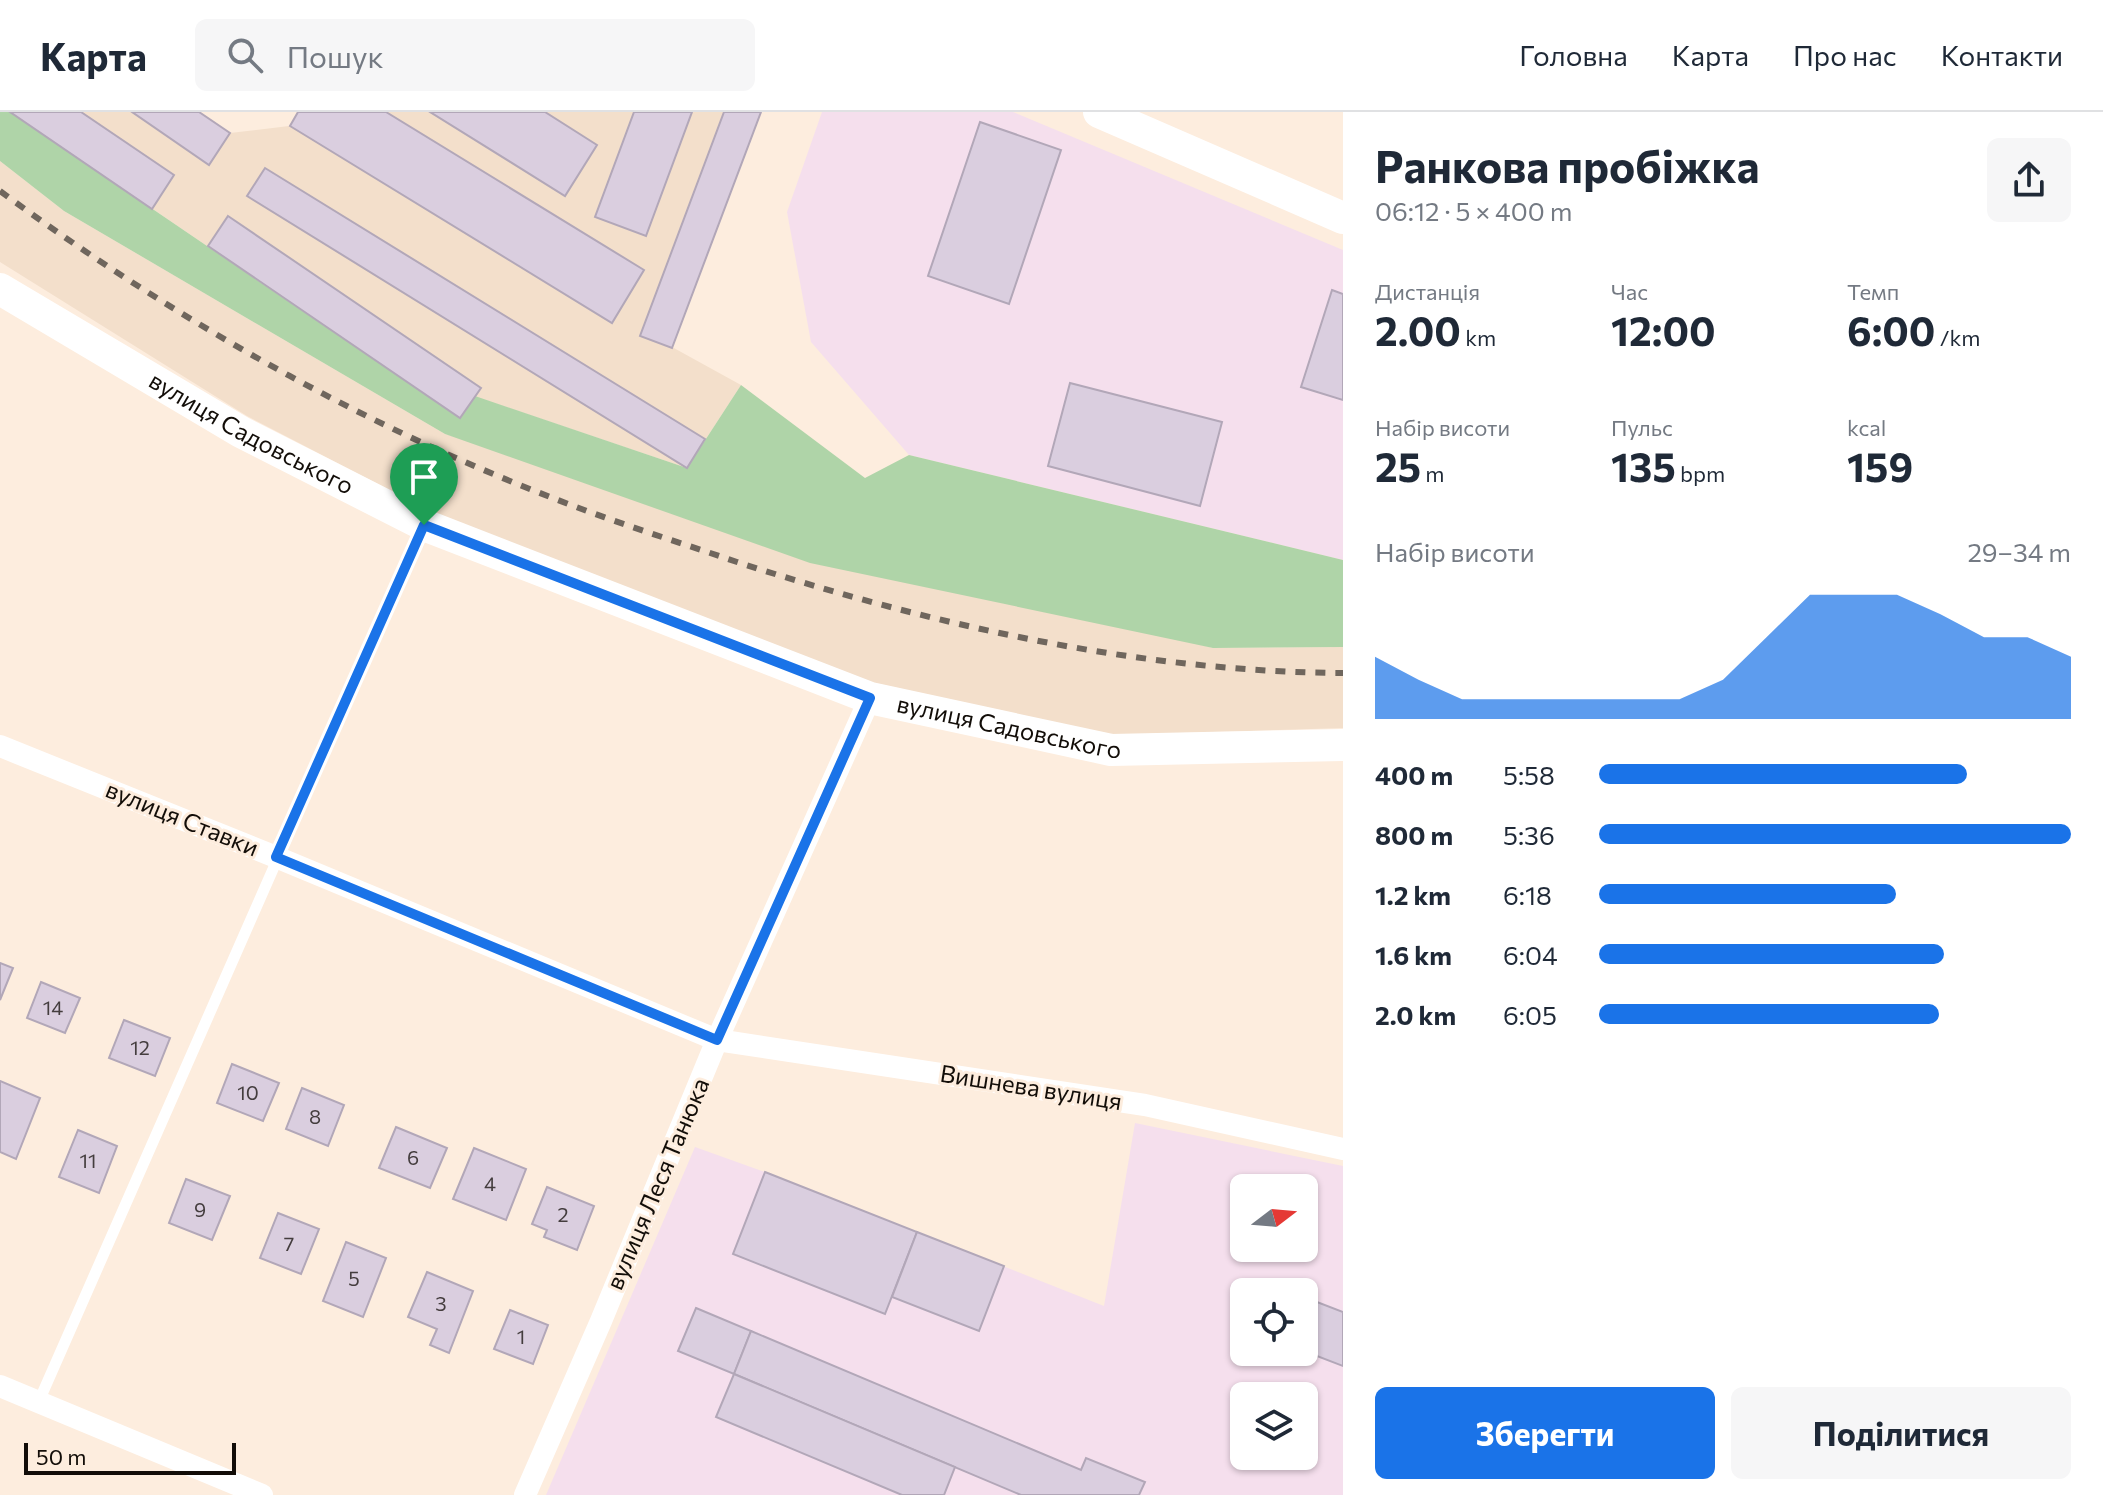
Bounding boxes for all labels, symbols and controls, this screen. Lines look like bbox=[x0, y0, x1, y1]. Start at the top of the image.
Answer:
search box bbox=[195, 19, 755, 91]
text: Карта bbox=[40, 32, 147, 79]
icon: search bbox=[223, 33, 267, 77]
text: Пошук bbox=[287, 37, 384, 74]
text: Головна bbox=[1519, 38, 1628, 72]
text: Карта bbox=[1672, 38, 1749, 72]
text: Про нас bbox=[1793, 38, 1897, 72]
text: Контакти bbox=[1941, 38, 2063, 72]
text: Ранкова пробіжка bbox=[1375, 138, 1759, 192]
button: share bbox=[1987, 138, 2071, 222]
text: 06:12 · 5 × 400 m bbox=[1375, 195, 1572, 226]
text: Дистанція bbox=[1375, 278, 1480, 305]
text: Час bbox=[1611, 278, 1648, 305]
text: Темп bbox=[1847, 278, 1899, 305]
text: 2.00 bbox=[1375, 305, 1461, 354]
text: 12:00 bbox=[1611, 305, 1716, 354]
text: 6:00 bbox=[1847, 305, 1935, 354]
text: km bbox=[1461, 324, 1496, 351]
text: /km bbox=[1935, 324, 1981, 351]
street label: вулиця Садовського bbox=[144, 365, 359, 500]
text: Набір висоти bbox=[1375, 414, 1510, 441]
text: Пульс bbox=[1611, 414, 1673, 441]
text: kcal bbox=[1847, 414, 1886, 441]
text: 25 bbox=[1375, 441, 1421, 490]
text: 135 bbox=[1611, 441, 1676, 490]
text: 159 bbox=[1847, 441, 1913, 490]
pin bbox=[390, 443, 458, 525]
icon: arrive bbox=[402, 455, 446, 499]
text: m bbox=[1421, 460, 1445, 487]
text: bpm bbox=[1676, 460, 1725, 487]
text: Набір висоти bbox=[1375, 536, 1535, 567]
text: 29–34 m bbox=[1967, 536, 2071, 567]
street label: вулиця Садовського bbox=[894, 688, 1121, 763]
text: 400 m bbox=[1375, 759, 1453, 790]
text: 5:58 bbox=[1503, 759, 1555, 790]
street label: вулиця Ставки bbox=[102, 774, 263, 861]
text: 800 m bbox=[1375, 819, 1453, 850]
text: 5:36 bbox=[1503, 819, 1555, 850]
text: 1.2 km bbox=[1375, 879, 1451, 910]
text: 6:18 bbox=[1503, 879, 1552, 910]
text: 1.6 km bbox=[1375, 939, 1452, 970]
text: 6:04 bbox=[1503, 939, 1557, 970]
house number: 14 bbox=[43, 995, 63, 1019]
text: 2.0 km bbox=[1375, 999, 1456, 1030]
text: 6:05 bbox=[1503, 999, 1557, 1030]
house number: 12 bbox=[130, 1035, 150, 1059]
street label: Вишнева вулиця bbox=[938, 1058, 1124, 1115]
street label: вулиця Леся Танюка bbox=[599, 1073, 714, 1294]
house number: 10 bbox=[237, 1080, 259, 1104]
house number: 8 bbox=[309, 1104, 321, 1128]
house number: 6 bbox=[407, 1145, 419, 1169]
house number: 11 bbox=[79, 1148, 97, 1172]
house number: 4 bbox=[484, 1171, 496, 1195]
north arrow bbox=[1230, 1174, 1318, 1262]
map controls bbox=[1230, 1174, 1318, 1470]
house number: 9 bbox=[194, 1197, 206, 1221]
house number: 2 bbox=[557, 1202, 569, 1226]
house number: 7 bbox=[284, 1231, 294, 1255]
house number: 5 bbox=[348, 1266, 360, 1290]
button: locate bbox=[1230, 1278, 1318, 1366]
house number: 3 bbox=[435, 1291, 447, 1315]
house number: 1 bbox=[517, 1324, 525, 1348]
button: layers bbox=[1230, 1382, 1318, 1470]
button: Зберегти bbox=[1375, 1387, 1715, 1479]
button: Поділитися bbox=[1731, 1387, 2071, 1479]
scale bar bbox=[24, 1439, 236, 1475]
text: 50 m bbox=[36, 1443, 86, 1470]

